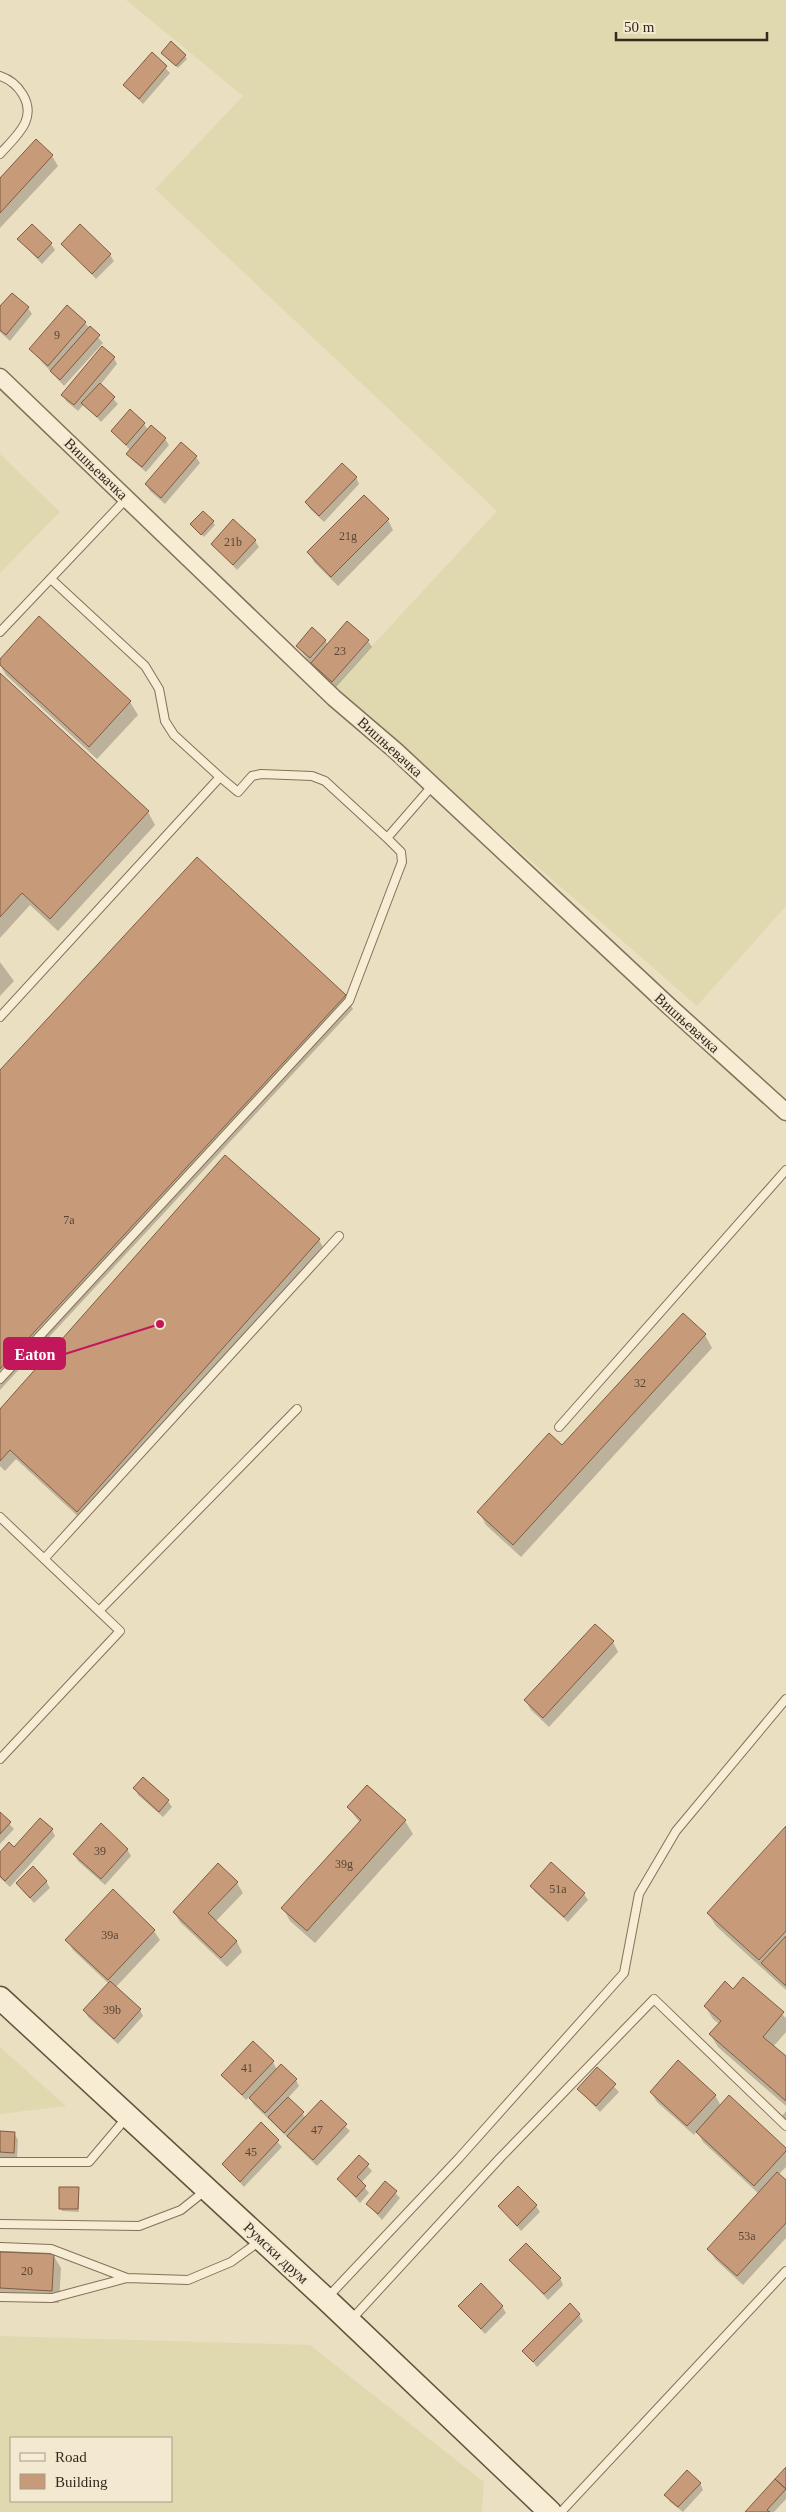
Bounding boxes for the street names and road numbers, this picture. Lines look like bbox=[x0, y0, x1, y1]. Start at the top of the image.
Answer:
street label: Вишњевачка bbox=[61, 435, 131, 503]
street label: Вишњевачка bbox=[354, 714, 426, 780]
street label: Вишњевачка bbox=[651, 990, 723, 1056]
street label: Румски друм bbox=[240, 2219, 312, 2287]

